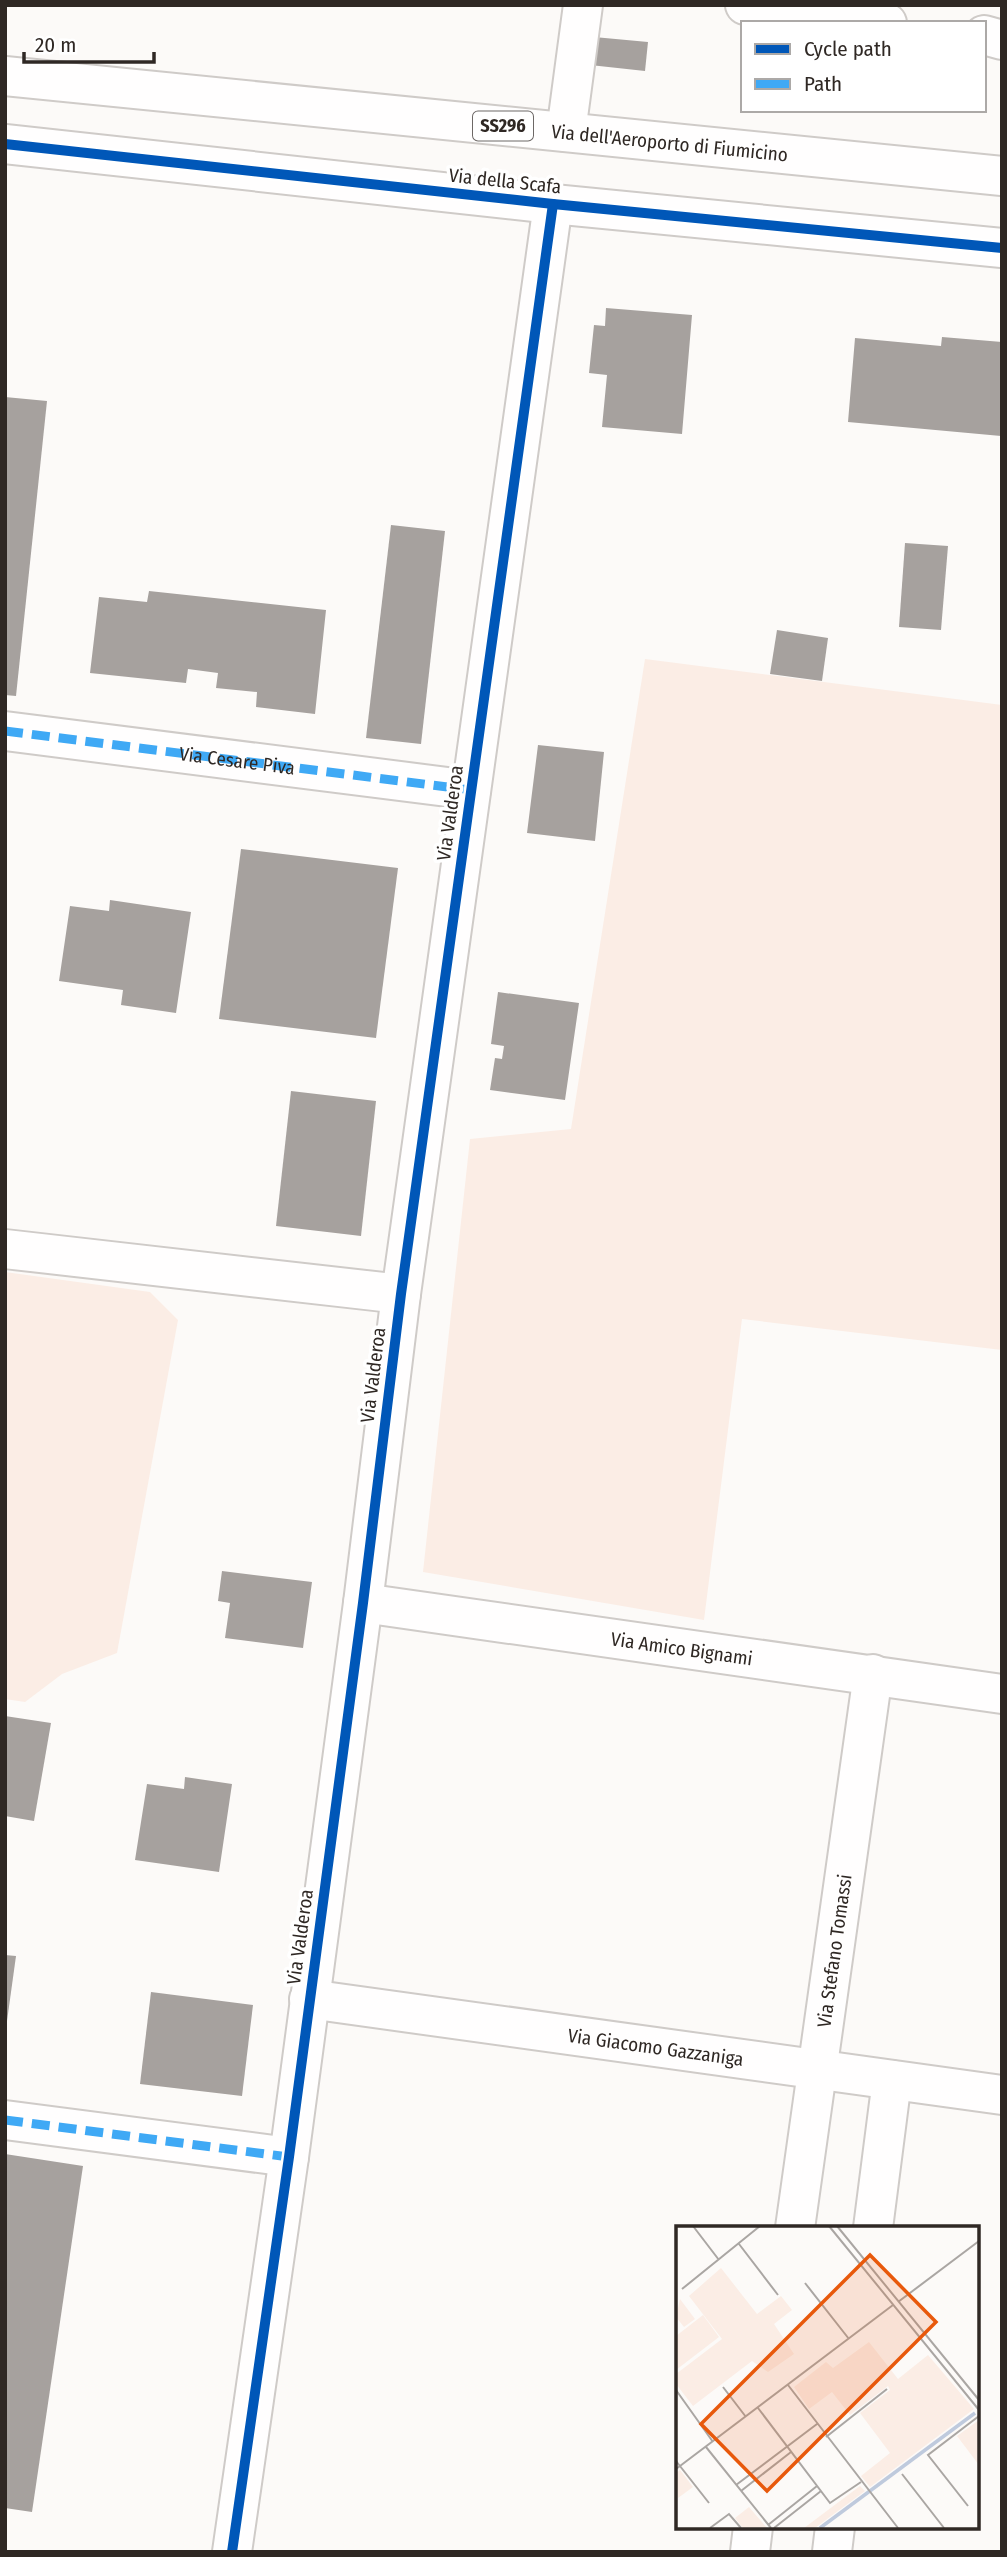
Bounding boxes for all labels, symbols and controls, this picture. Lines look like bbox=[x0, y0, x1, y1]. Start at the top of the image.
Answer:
scale bar bbox=[24, 21, 154, 65]
legend bbox=[741, 21, 986, 112]
text: 20 m bbox=[35, 32, 76, 58]
text: Cycle path bbox=[804, 36, 892, 62]
text: Path bbox=[804, 71, 842, 97]
road number: SS296 bbox=[473, 112, 533, 140]
street label: Via dell'Aeroporto di Fiumicino bbox=[550, 119, 789, 166]
street label: Via della Scafa bbox=[448, 164, 562, 198]
street label: Via Cesare Piva bbox=[178, 742, 296, 779]
street label: Via Valderoa bbox=[432, 764, 468, 862]
street label: Via Valderoa bbox=[356, 1326, 390, 1424]
street label: Via Amico Bignami bbox=[609, 1627, 754, 1670]
street label: Via Stefano Tomassi bbox=[812, 1873, 856, 2029]
street label: Via Valderoa bbox=[282, 1888, 318, 1986]
street label: Via Giacomo Gazzaniga bbox=[566, 2023, 745, 2071]
inset map bbox=[676, 2226, 979, 2529]

